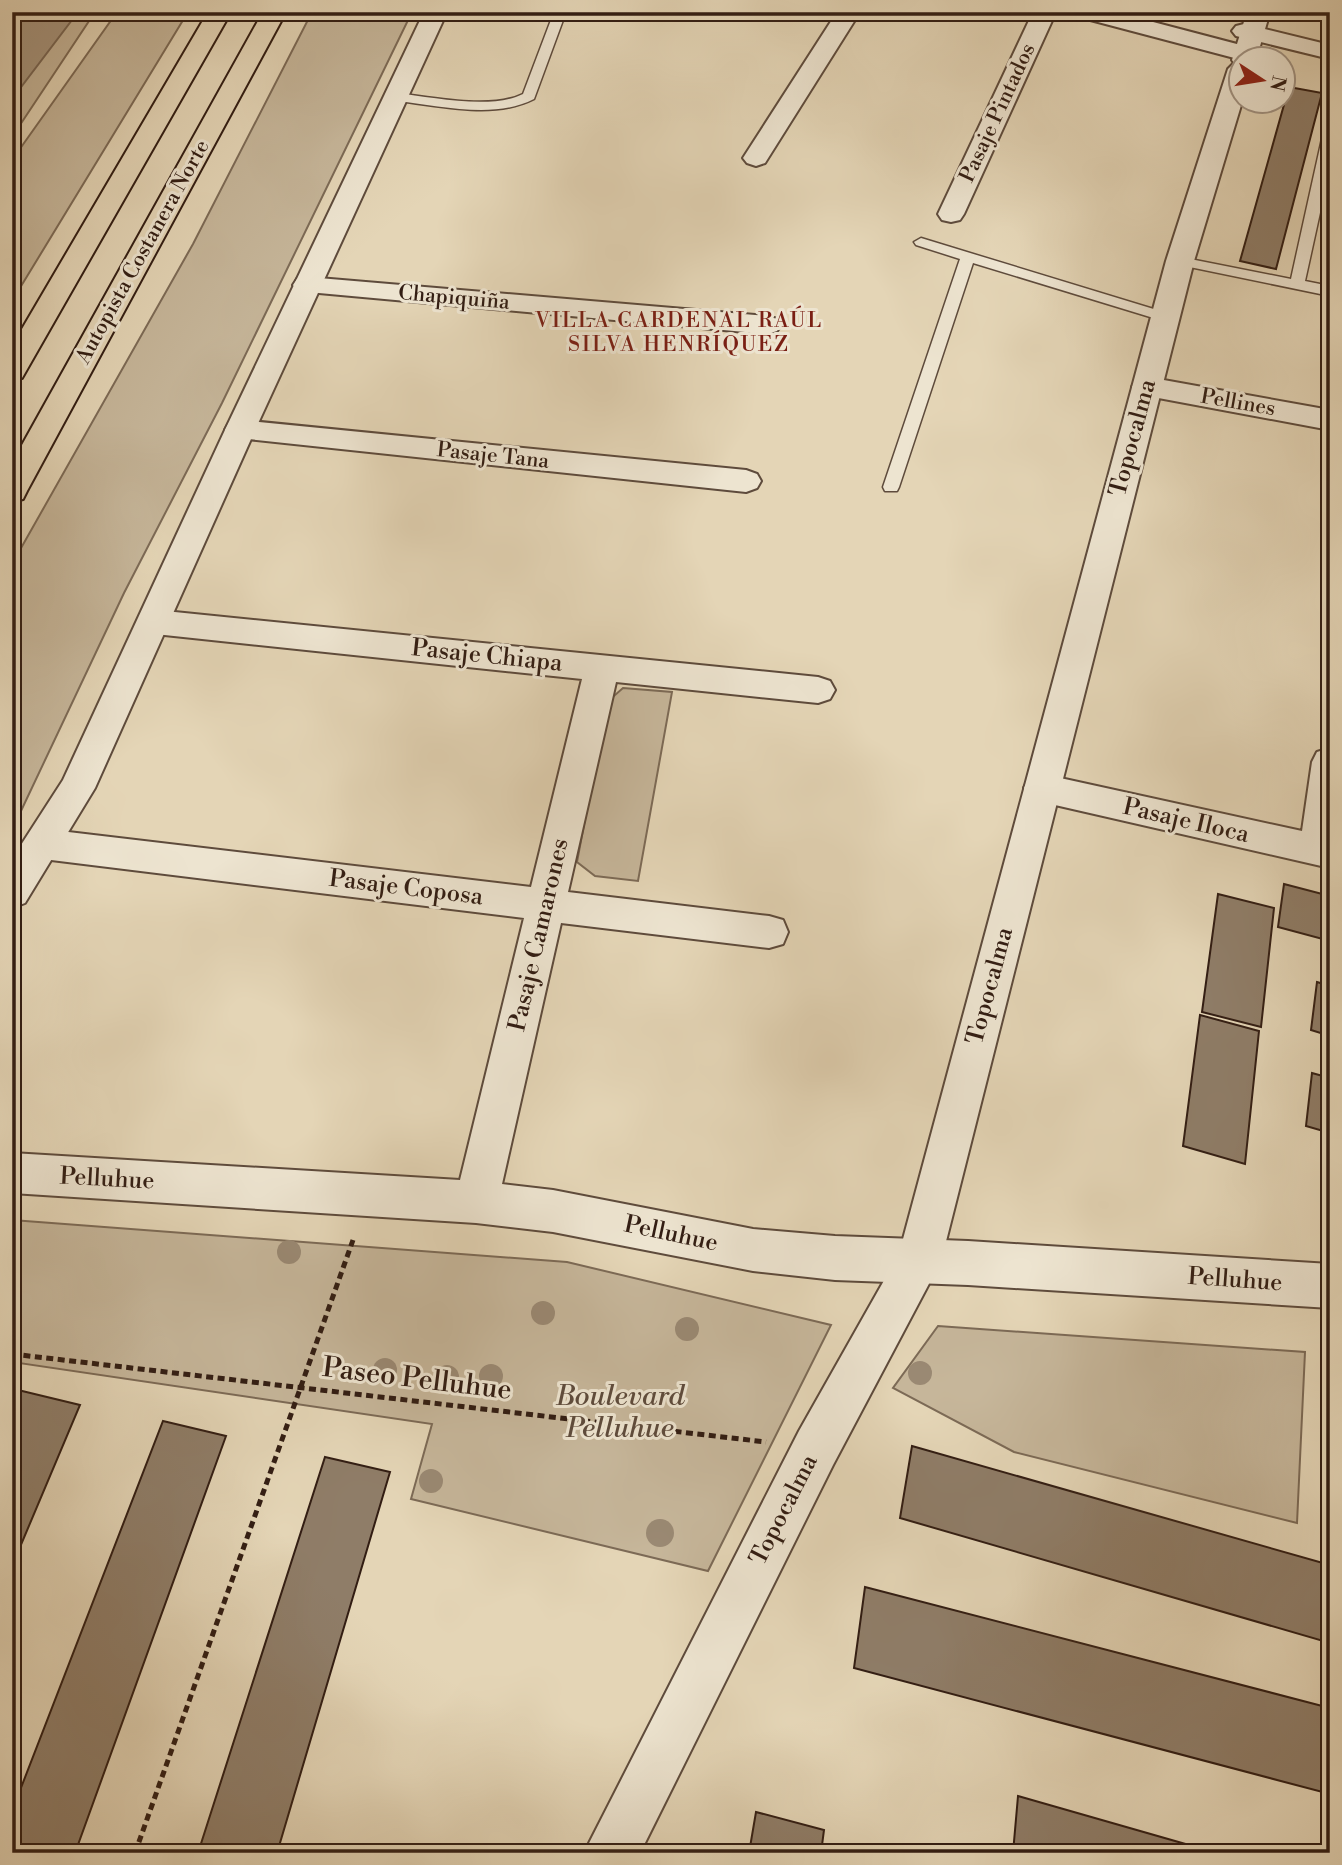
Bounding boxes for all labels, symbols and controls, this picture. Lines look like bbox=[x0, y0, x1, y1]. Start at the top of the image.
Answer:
street label: Pasaje Pintados bbox=[954, 39, 1042, 187]
north arrow bbox=[1226, 46, 1296, 116]
text: N bbox=[1264, 73, 1291, 93]
street label: Autopista Costanera Norte bbox=[70, 135, 215, 369]
street label: Chapiquiña bbox=[397, 280, 511, 316]
district label: VILLA CARDENAL RAÚL SILVA HENRÍQUEZ bbox=[534, 305, 823, 358]
street label: Topocalma bbox=[1103, 375, 1163, 500]
street label: Pellines bbox=[1199, 384, 1277, 422]
street label: Pasaje Tana bbox=[436, 437, 551, 475]
street label: Pasaje Chiapa bbox=[410, 633, 565, 679]
street label: Pasaje Iloca bbox=[1120, 792, 1253, 850]
street label: Pasaje Camarones bbox=[502, 836, 576, 1034]
street label: Pasaje Coposa bbox=[327, 864, 485, 912]
street label: Topocalma bbox=[960, 923, 1020, 1048]
street label: Pelluhue bbox=[59, 1162, 155, 1196]
street label: Pelluhue bbox=[621, 1209, 721, 1259]
street label: Pelluhue bbox=[1187, 1262, 1283, 1298]
street label: Paseo Pelluhue bbox=[320, 1350, 514, 1408]
park label: Boulevard Pelluhue bbox=[555, 1379, 685, 1446]
street label: Topocalma bbox=[743, 1449, 825, 1570]

